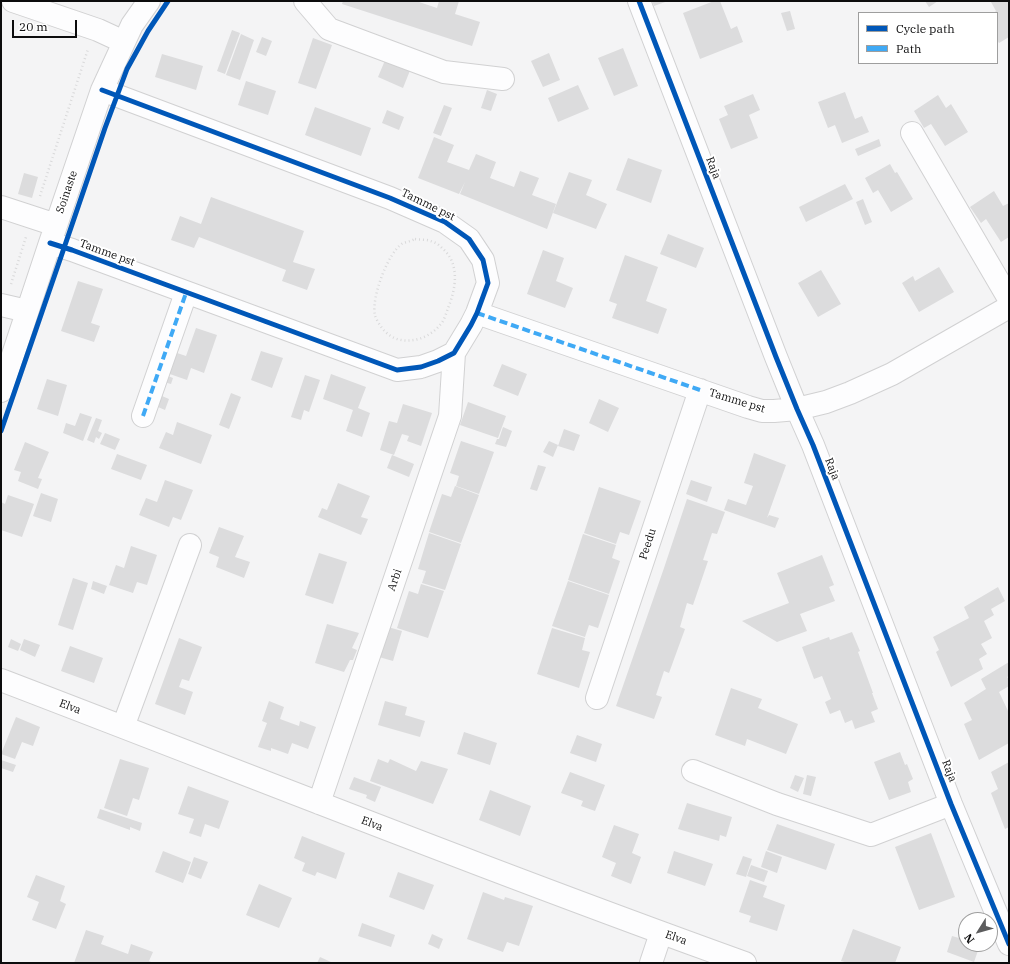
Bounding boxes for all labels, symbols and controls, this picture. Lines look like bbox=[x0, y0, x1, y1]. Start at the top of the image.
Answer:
scale bar bbox=[14, 12, 79, 38]
legend bbox=[858, 12, 998, 64]
text: 20 m bbox=[19, 19, 48, 34]
text: Cycle path bbox=[896, 21, 955, 36]
text: Path bbox=[896, 41, 921, 56]
street label: Raja bbox=[703, 155, 723, 181]
street label: Soinaste bbox=[54, 169, 80, 215]
street label: Tamme pst bbox=[399, 186, 457, 224]
street label: Tamme pst bbox=[77, 237, 137, 269]
street label: Tamme pst bbox=[707, 386, 767, 416]
street label: Raja bbox=[822, 456, 842, 482]
street label: Peedu bbox=[637, 527, 659, 561]
street label: Arbi bbox=[385, 567, 405, 593]
street label: Elva bbox=[57, 697, 83, 717]
street label: Raja bbox=[939, 758, 959, 784]
street label: Elva bbox=[359, 814, 385, 834]
north arrow bbox=[958, 912, 998, 952]
street label: Elva bbox=[663, 928, 689, 948]
text: N bbox=[961, 931, 977, 946]

